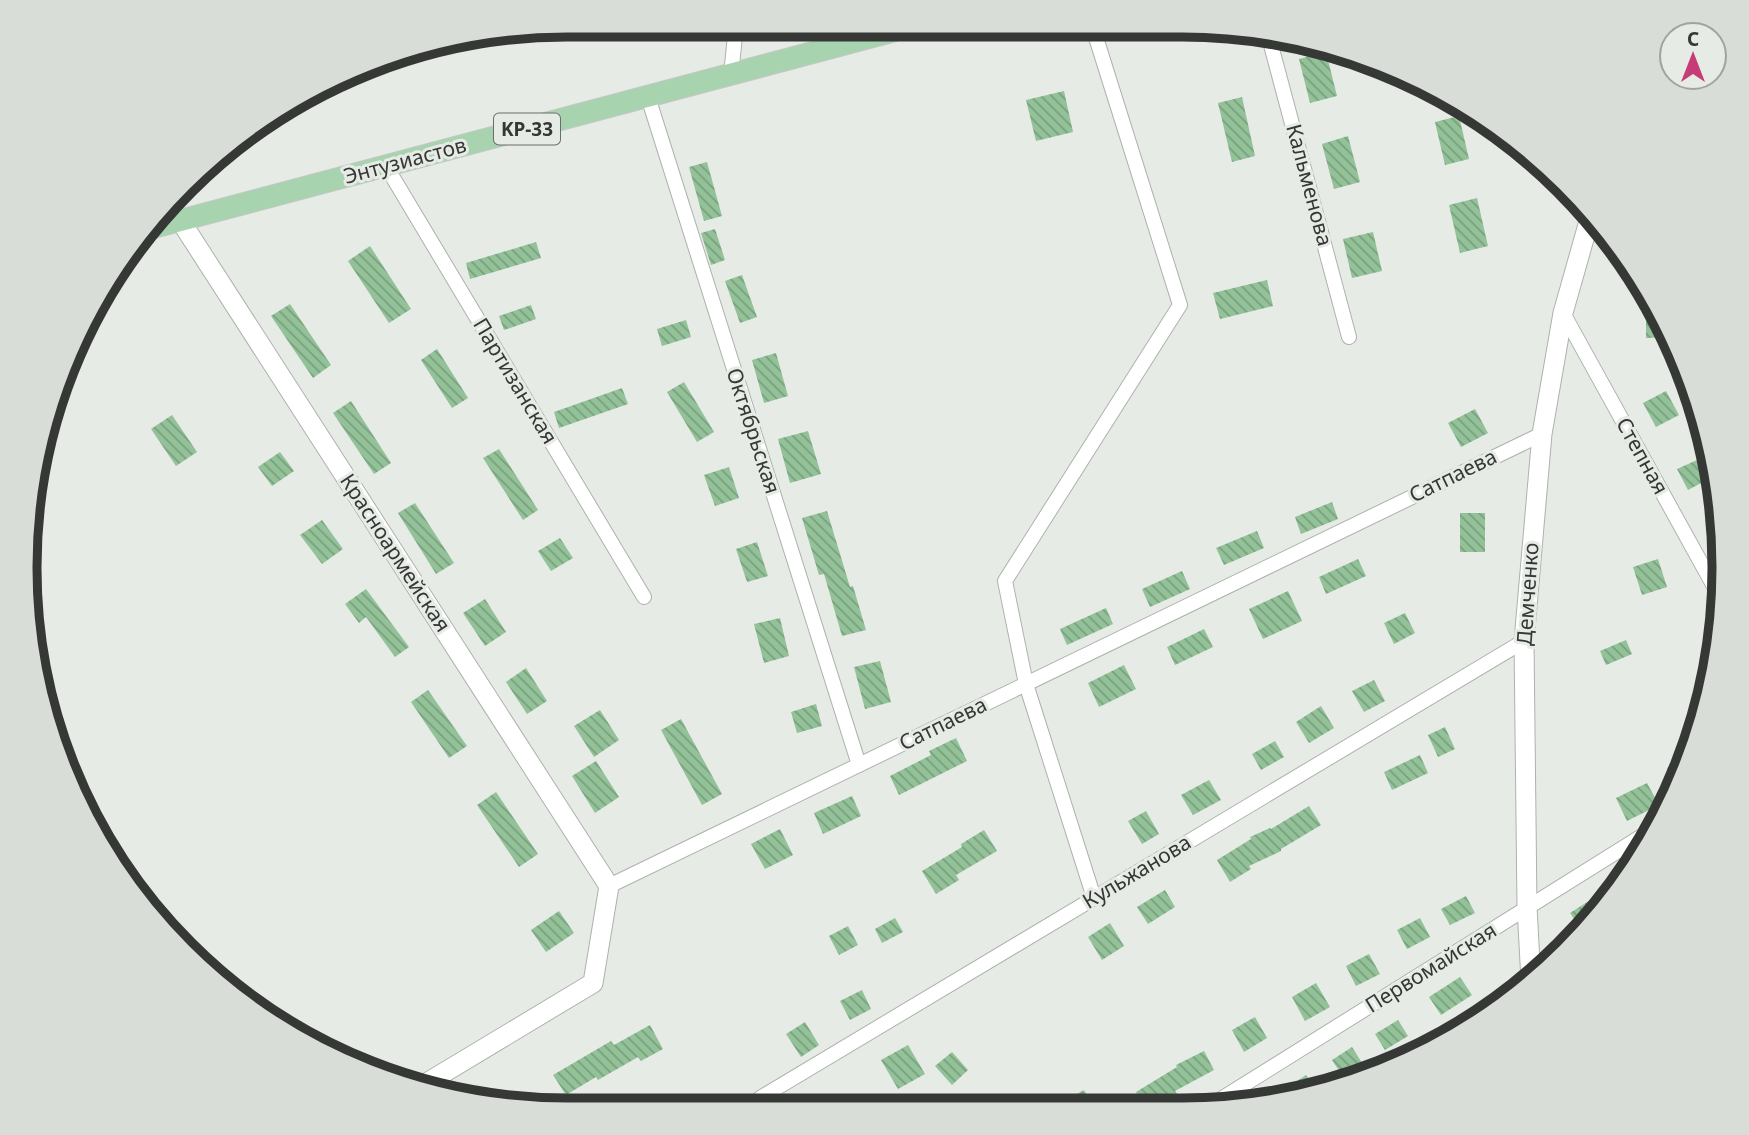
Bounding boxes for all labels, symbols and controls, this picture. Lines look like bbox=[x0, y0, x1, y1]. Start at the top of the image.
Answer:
north arrow bbox=[1658, 21, 1728, 91]
text: С bbox=[1687, 26, 1699, 52]
road number: KP-33 bbox=[494, 113, 560, 144]
street label: Кальменова bbox=[1280, 121, 1340, 249]
street label: Энтузиастов bbox=[340, 130, 469, 190]
street label: Партизанская bbox=[467, 312, 564, 449]
street label: Октябрьская bbox=[720, 364, 787, 497]
street label: Степная bbox=[1610, 412, 1675, 499]
street label: Сатпаева bbox=[1404, 442, 1501, 508]
street label: Красноармейская bbox=[334, 468, 458, 637]
street label: Демченко bbox=[1509, 542, 1545, 646]
street label: Сатпаева bbox=[894, 690, 991, 756]
street label: Кульжанова bbox=[1077, 828, 1196, 915]
street label: Первомайская bbox=[1360, 916, 1501, 1019]

